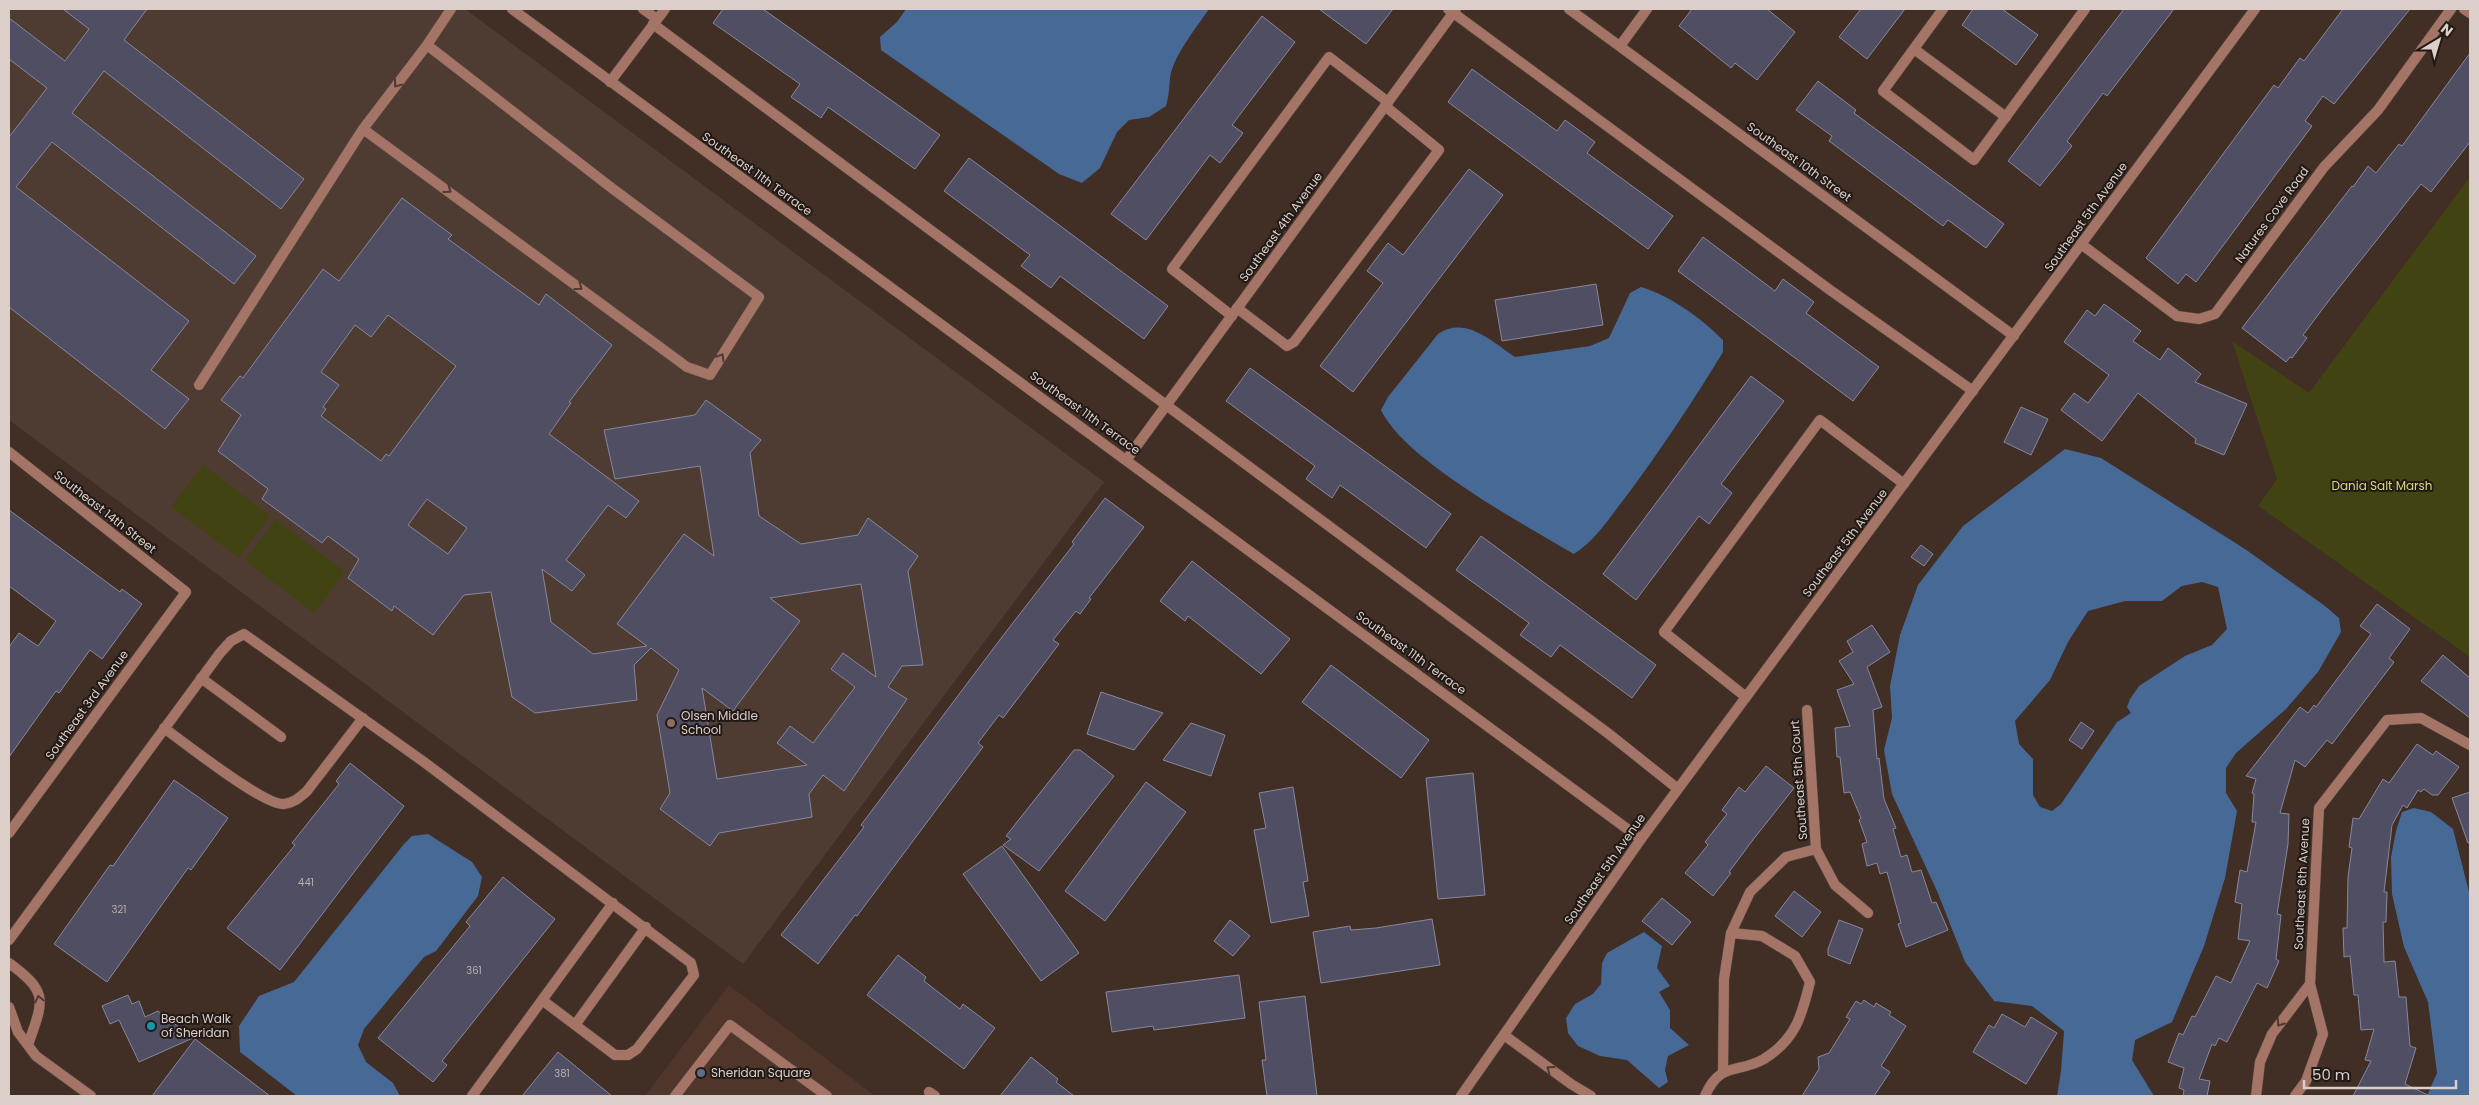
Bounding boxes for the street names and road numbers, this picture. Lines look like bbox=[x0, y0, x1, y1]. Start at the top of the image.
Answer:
street label: Southeast 10th Street bbox=[1743, 118, 1855, 205]
street label: Southeast 11th Terrace bbox=[699, 128, 816, 219]
street label: Southeast 5th Avenue bbox=[2040, 158, 2131, 275]
street label: Natures Cove Road bbox=[2231, 163, 2312, 266]
street label: Southeast 4th Avenue bbox=[1235, 168, 1326, 285]
street label: Southeast 11th Terrace bbox=[1027, 367, 1144, 458]
street label: Southeast 14th Street bbox=[51, 466, 160, 557]
street label: Southeast 5th Avenue bbox=[1798, 485, 1891, 600]
street label: Southeast 11th Terrace bbox=[1353, 607, 1470, 698]
street label: Southeast 3rd Avenue bbox=[41, 646, 132, 763]
street label: Southeast 5th Court bbox=[1786, 720, 1811, 841]
street label: Southeast 5th Avenue bbox=[1560, 810, 1649, 928]
street label: Southeast 6th Avenue bbox=[2290, 818, 2313, 950]

